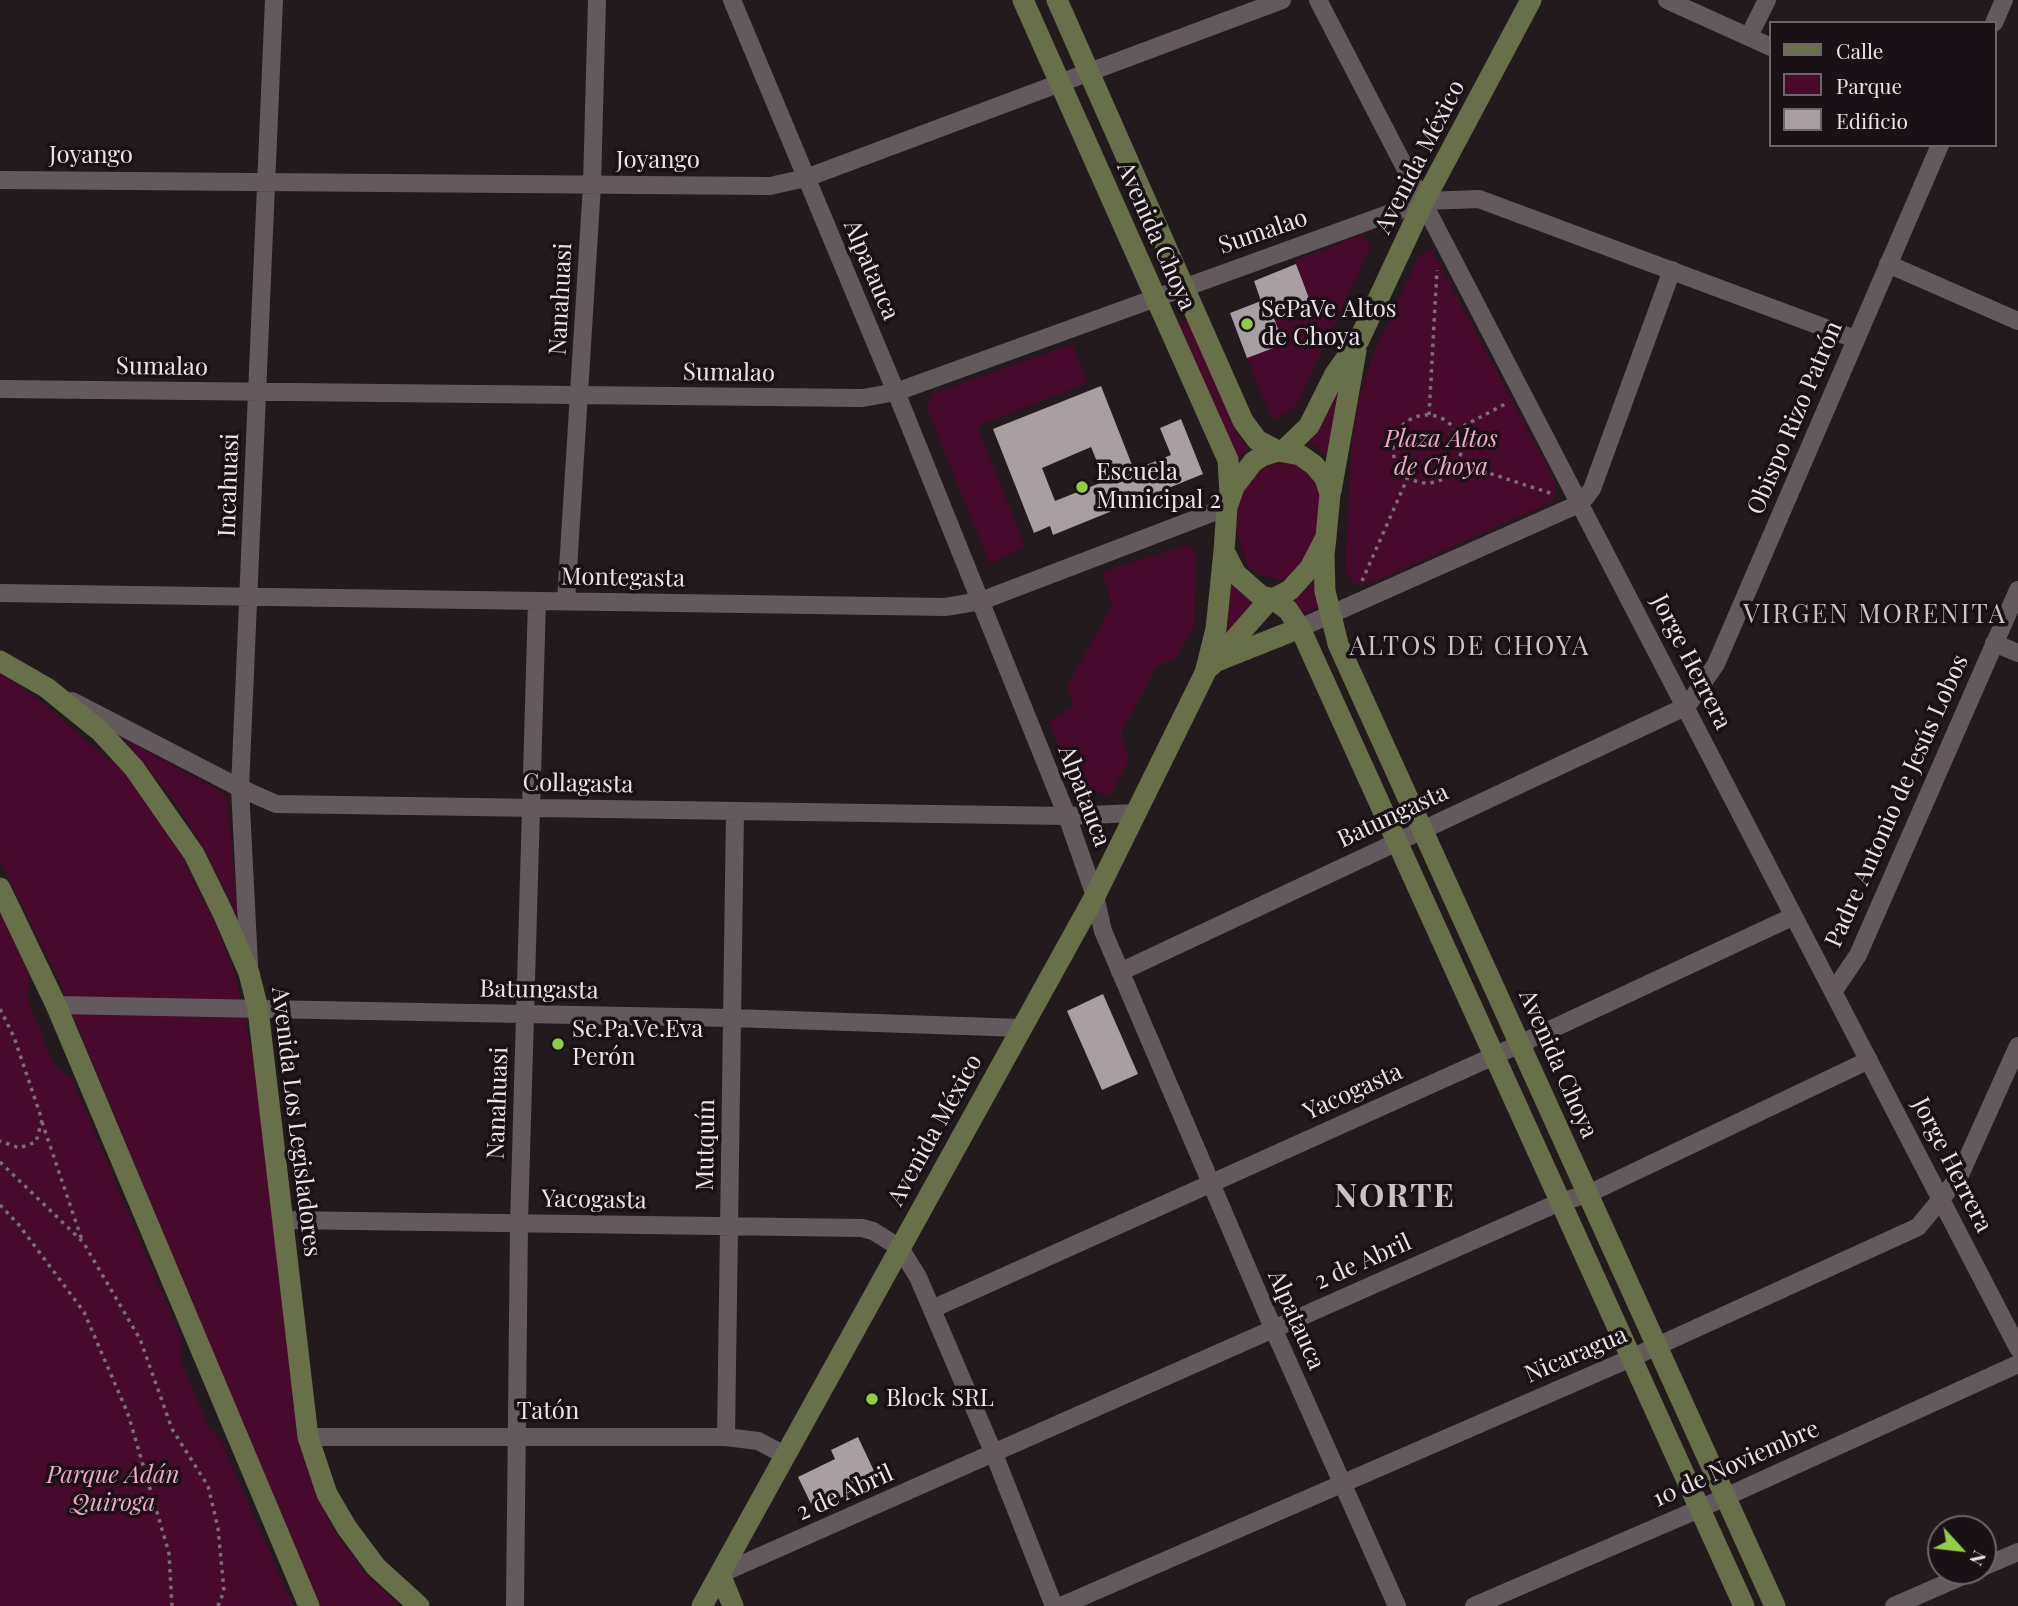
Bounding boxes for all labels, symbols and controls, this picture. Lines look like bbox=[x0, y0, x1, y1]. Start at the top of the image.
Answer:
legend bbox=[1770, 21, 1997, 147]
text: Calle bbox=[1836, 36, 1883, 64]
text: Parque bbox=[1836, 71, 1902, 99]
street label: Avenida México bbox=[1369, 75, 1471, 239]
text: Edificio bbox=[1836, 106, 1908, 134]
street label: Joyango bbox=[49, 142, 133, 170]
street label: Joyango bbox=[616, 147, 700, 175]
street label: Avenida Choya bbox=[1110, 157, 1202, 315]
street label: Sumalao bbox=[1215, 203, 1311, 261]
street label: Alpatauca bbox=[837, 216, 905, 324]
street label: Nanahuasi bbox=[544, 242, 578, 356]
place label: SePaVe Altos de Choya bbox=[1261, 296, 1397, 352]
marker: SePaVe Altos de Choya bbox=[1239, 316, 1255, 332]
street label: Obispo Rizo Patrón bbox=[1741, 317, 1849, 519]
street label: Sumalao bbox=[116, 352, 208, 382]
street label: Sumalao bbox=[683, 358, 775, 388]
park label: Plaza Altos de Choya bbox=[1384, 426, 1498, 482]
street label: Incahuasi bbox=[213, 433, 245, 537]
place label: Escuela Municipal 2 bbox=[1096, 459, 1221, 515]
marker: Escuela Municipal 2 bbox=[1074, 479, 1090, 495]
street label: Montegasta bbox=[561, 563, 685, 593]
street label: Jorge Herrera bbox=[1645, 590, 1737, 734]
district label: VIRGEN MORENITA bbox=[1745, 599, 2005, 631]
district label: ALTOS DE CHOYA bbox=[1351, 631, 1589, 663]
street label: Padre Antonio de Jesús Lobos bbox=[1819, 650, 1975, 952]
street label: Alpatauca bbox=[1052, 741, 1116, 851]
street label: Collagasta bbox=[522, 769, 634, 799]
street label: Batungasta bbox=[1333, 778, 1453, 854]
street label: Batungasta bbox=[479, 975, 599, 1005]
street label: Avenida Los Legisladores bbox=[265, 985, 327, 1259]
street label: Avenida Choya bbox=[1512, 985, 1604, 1143]
place label: Se.Pa.Ve.Eva Perón bbox=[572, 1016, 703, 1072]
marker: Se.Pa.Ve.Eva Perón bbox=[550, 1036, 566, 1052]
street label: Nanahuasi bbox=[482, 1046, 514, 1160]
street label: Avenida México bbox=[882, 1049, 988, 1211]
street label: Yacogasta bbox=[1299, 1057, 1407, 1127]
street label: Jorge Herrera bbox=[1906, 1093, 1998, 1237]
street label: Mutquín bbox=[691, 1099, 721, 1191]
district label: NORTE bbox=[1335, 1178, 1455, 1216]
street label: Yacogasta bbox=[541, 1185, 647, 1215]
street label: 2 de Abril bbox=[1310, 1228, 1416, 1296]
street label: Alpatauca bbox=[1261, 1266, 1331, 1374]
street label: Nicaragua bbox=[1520, 1321, 1632, 1389]
place label: Block SRL bbox=[886, 1385, 994, 1413]
marker: Block SRL bbox=[864, 1391, 880, 1407]
street label: Tatón bbox=[517, 1398, 579, 1426]
street label: 10 de Noviembre bbox=[1648, 1414, 1824, 1514]
street label: 2 de Abril bbox=[792, 1459, 898, 1527]
park label: Parque Adán Quiroga bbox=[47, 1462, 179, 1518]
north arrow bbox=[1927, 1515, 1997, 1585]
text: N bbox=[1964, 1547, 1994, 1571]

